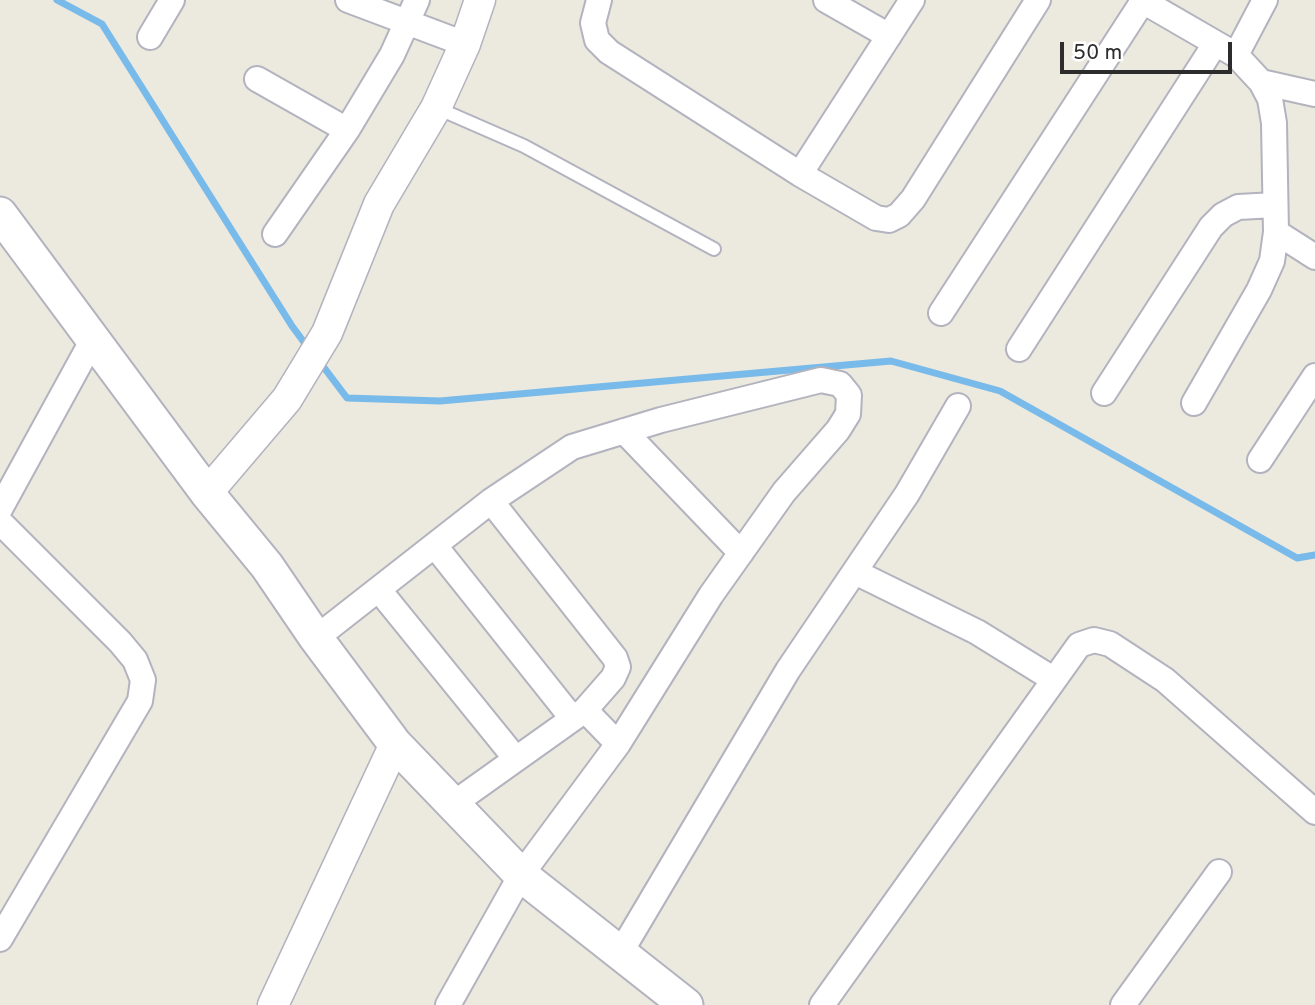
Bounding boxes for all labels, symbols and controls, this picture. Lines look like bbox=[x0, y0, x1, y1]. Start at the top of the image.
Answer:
scale bar bbox=[1063, 28, 1234, 72]
text: 50 m bbox=[1073, 40, 1122, 67]

